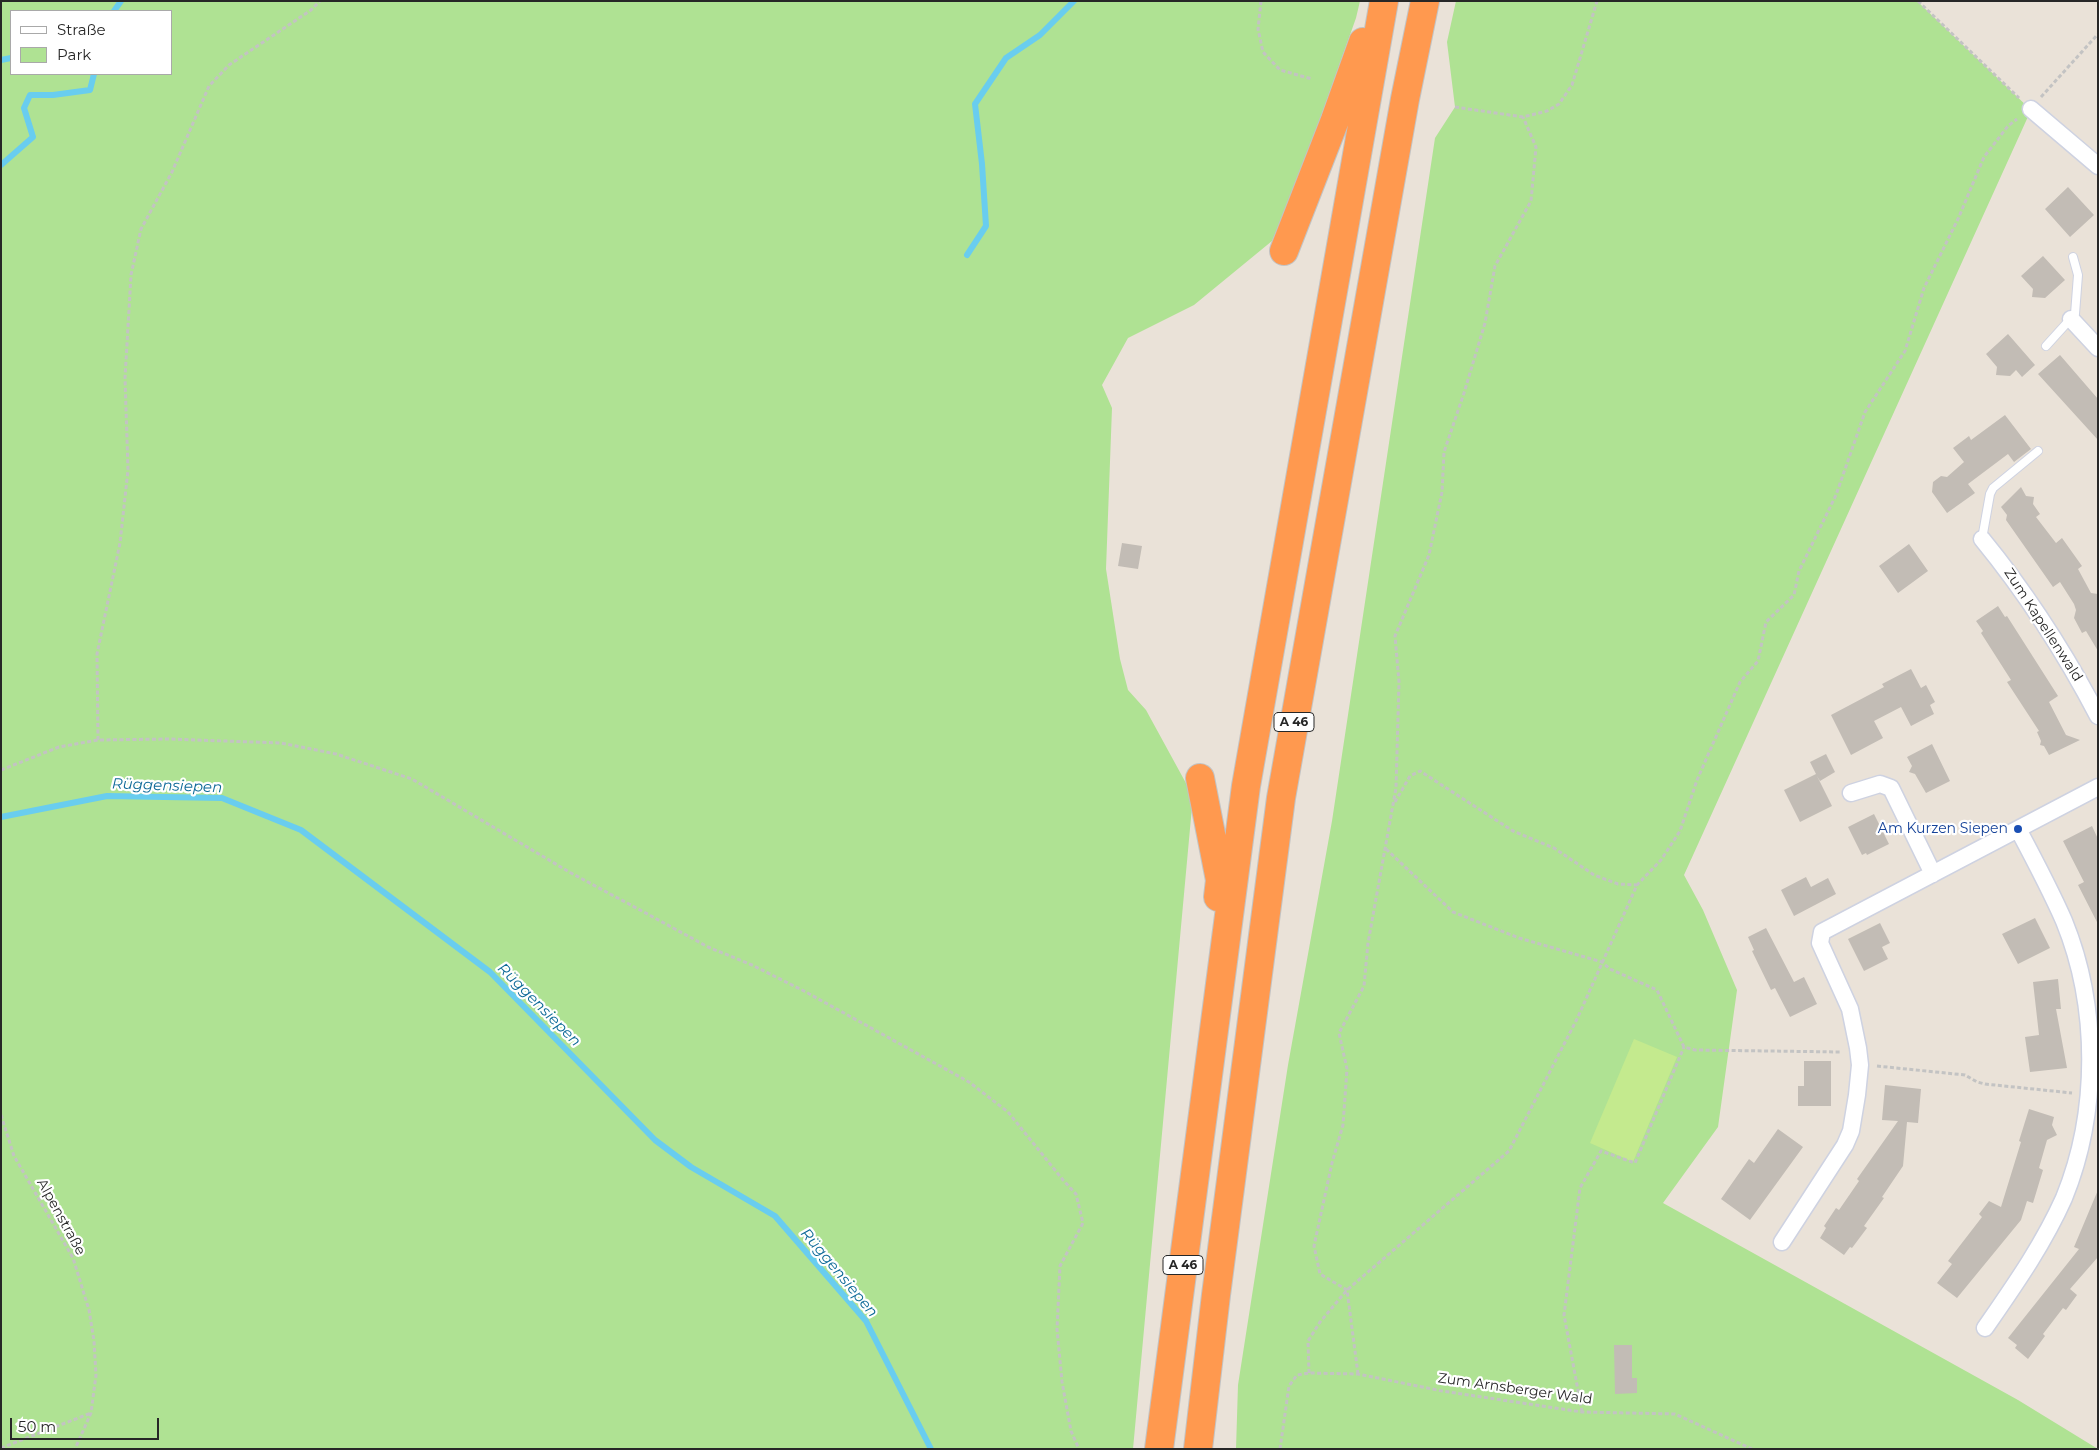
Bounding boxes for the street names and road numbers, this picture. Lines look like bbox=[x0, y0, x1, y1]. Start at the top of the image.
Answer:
street label: Zum Kapellenwald bbox=[2000, 565, 2086, 685]
road number: A 46 bbox=[1274, 712, 1314, 732]
street label: Alpenstraße bbox=[33, 1176, 89, 1258]
road number: A 46 bbox=[1163, 1256, 1203, 1274]
street label: Zum Arnsberger Wald bbox=[1437, 1370, 1593, 1408]

